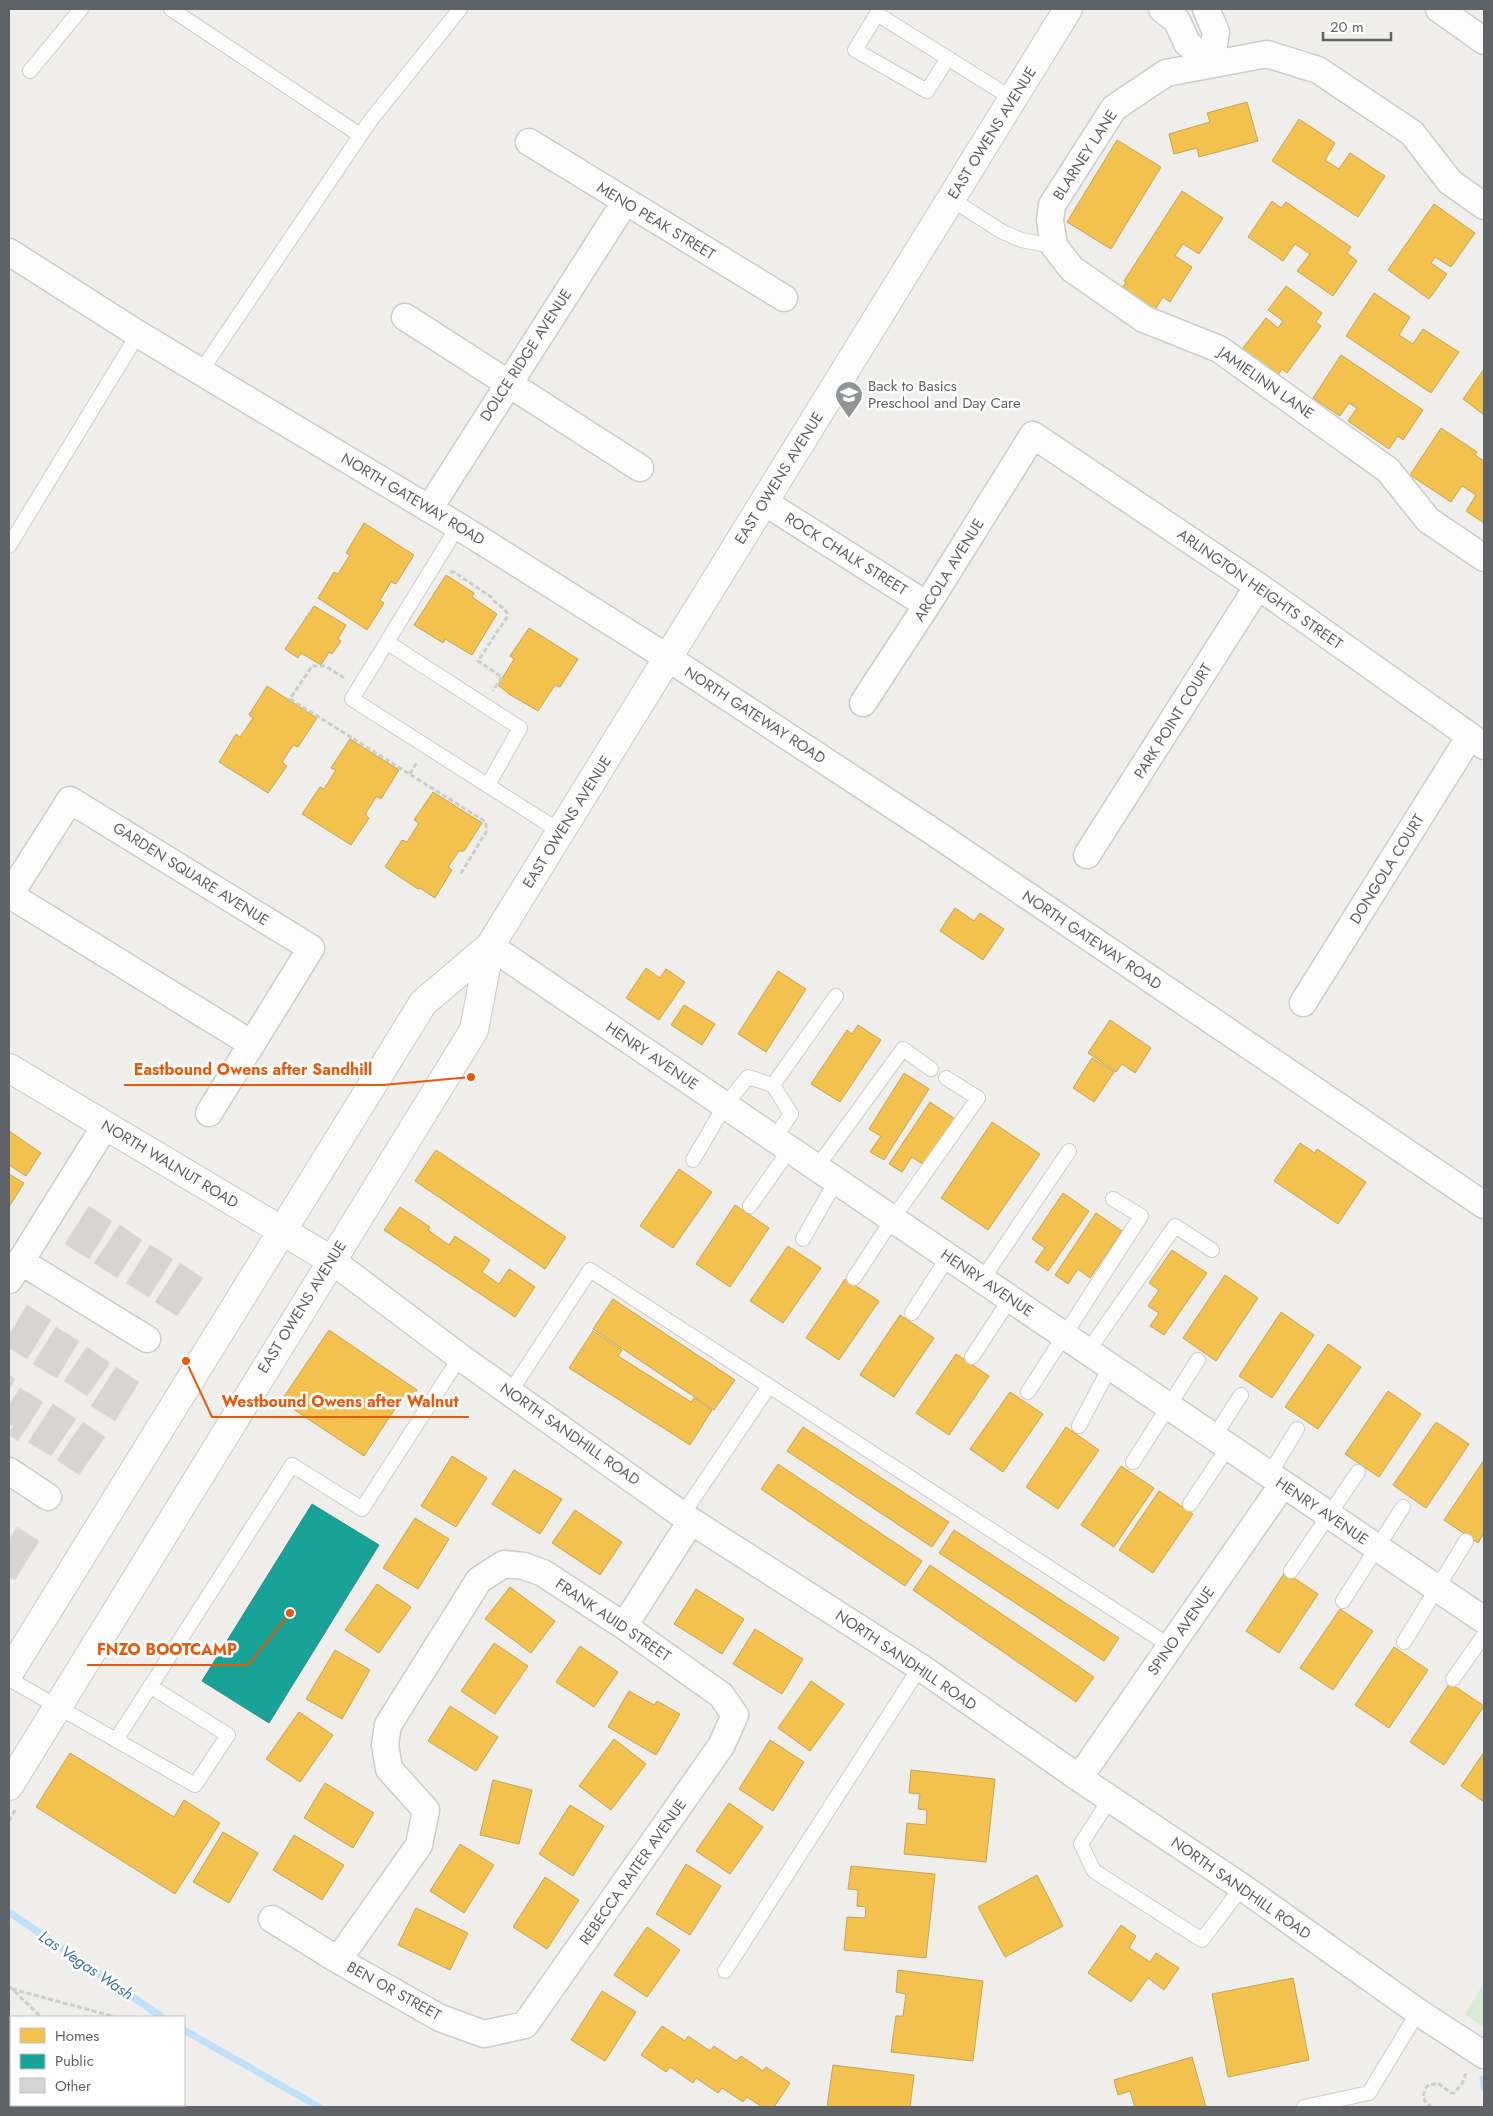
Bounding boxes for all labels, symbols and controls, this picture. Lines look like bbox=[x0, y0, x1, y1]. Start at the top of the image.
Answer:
scale bar bbox=[1323, 10, 1390, 42]
text: 20 m bbox=[1330, 16, 1364, 38]
street label: EAST OWENS AVENUE bbox=[942, 63, 1042, 203]
street label: BLARNEY LANE bbox=[1048, 106, 1122, 204]
street label: MENO PEAK STREET bbox=[593, 177, 719, 265]
street label: DOLCE RIDGE AVENUE bbox=[475, 284, 577, 426]
street label: JAMIELINN LANE bbox=[1212, 341, 1318, 424]
place label: Back to Basics Preschool and Day Care bbox=[868, 375, 1021, 414]
school or university icon: Back to Basics Preschool and Day Care bbox=[834, 380, 864, 419]
street label: EAST OWENS AVENUE bbox=[729, 408, 829, 548]
street label: NORTH GATEWAY ROAD bbox=[337, 447, 489, 551]
street label: ROCK CHALK STREET bbox=[780, 507, 912, 601]
street label: ARCOLA AVENUE bbox=[908, 514, 990, 626]
street label: ARLINGTON HEIGHTS STREET bbox=[1173, 523, 1347, 655]
street label: PARK POINT COURT bbox=[1129, 659, 1217, 783]
street label: NORTH GATEWAY ROAD bbox=[680, 661, 830, 769]
street label: EAST OWENS AVENUE bbox=[517, 752, 617, 892]
street label: DONGOLA COURT bbox=[1344, 810, 1430, 928]
street label: GARDEN SQUARE AVENUE bbox=[109, 817, 273, 931]
street label: NORTH GATEWAY ROAD bbox=[1018, 885, 1166, 995]
street label: HENRY AVENUE bbox=[601, 1017, 703, 1095]
callout: Eastbound Owens after Sandhill bbox=[124, 1054, 383, 1085]
text: Eastbound Owens after Sandhill bbox=[134, 1058, 372, 1081]
street label: NORTH WALNUT ROAD bbox=[97, 1114, 243, 1214]
street label: EAST OWENS AVENUE bbox=[252, 1237, 352, 1377]
street label: HENRY AVENUE bbox=[936, 1244, 1038, 1322]
street label: NORTH SANDHILL ROAD bbox=[496, 1377, 644, 1491]
callout: Westbound Owens after Walnut bbox=[212, 1386, 469, 1417]
text: Westbound Owens after Walnut bbox=[221, 1390, 459, 1413]
street label: HENRY AVENUE bbox=[1271, 1472, 1373, 1550]
street label: FRANK AUID STREET bbox=[551, 1573, 675, 1667]
street label: SPINO AVENUE bbox=[1142, 1582, 1220, 1680]
street label: NORTH SANDHILL ROAD bbox=[831, 1604, 981, 1716]
callout: FNZO BOOTCAMP bbox=[87, 1634, 248, 1665]
text: FNZO BOOTCAMP bbox=[97, 1638, 237, 1661]
street label: REBECCA RAITER AVENUE bbox=[574, 1794, 692, 1950]
street label: NORTH SANDHILL ROAD bbox=[1167, 1831, 1315, 1945]
water label: Las Vegas Wash bbox=[34, 1925, 138, 2005]
street label: BEN OR STREET bbox=[343, 1956, 445, 2026]
legend bbox=[10, 2016, 185, 2106]
text: Homes bbox=[55, 2025, 99, 2047]
text: Public bbox=[55, 2050, 94, 2072]
text: Other bbox=[55, 2075, 92, 2097]

